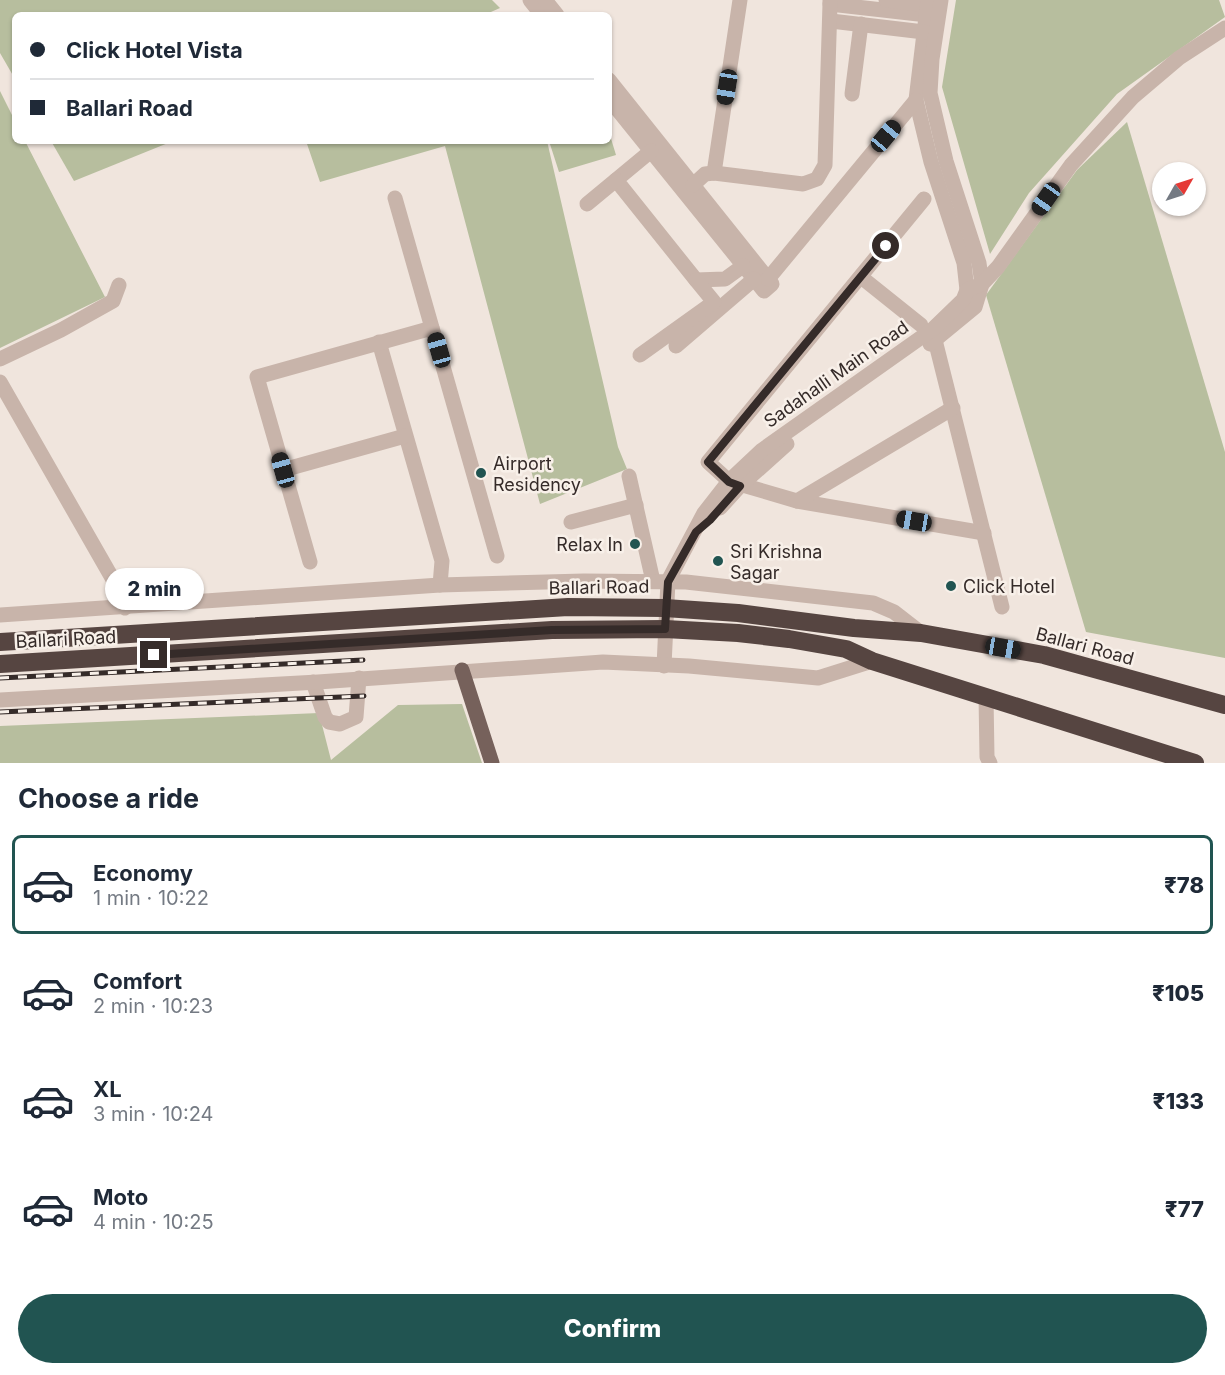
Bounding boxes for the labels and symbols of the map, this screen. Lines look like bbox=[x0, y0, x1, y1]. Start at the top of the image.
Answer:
car bbox=[715, 68, 739, 106]
car bbox=[868, 116, 904, 156]
north arrow bbox=[1152, 162, 1206, 216]
car bbox=[1028, 179, 1064, 219]
route start bbox=[872, 232, 899, 259]
street label: Sadahalli Main Road bbox=[760, 316, 912, 432]
car bbox=[425, 330, 453, 370]
car bbox=[269, 450, 297, 490]
place label: Airport Residency bbox=[493, 453, 581, 495]
marker: Airport Residency bbox=[474, 466, 488, 480]
car bbox=[895, 509, 933, 533]
place label: Relax In bbox=[556, 534, 623, 555]
marker: Relax In bbox=[628, 537, 642, 551]
place label: Sri Krishna Sagar bbox=[730, 541, 822, 583]
marker: Sri Krishna Sagar bbox=[711, 554, 725, 568]
callout: 2 min bbox=[104, 568, 204, 610]
street label: Ballari Road bbox=[549, 576, 649, 598]
place label: Click Hotel bbox=[963, 576, 1055, 597]
marker: Click Hotel bbox=[944, 579, 958, 593]
street label: Ballari Road bbox=[1034, 623, 1136, 669]
street label: Ballari Road bbox=[15, 626, 117, 652]
car bbox=[984, 636, 1022, 660]
route end bbox=[140, 641, 167, 668]

